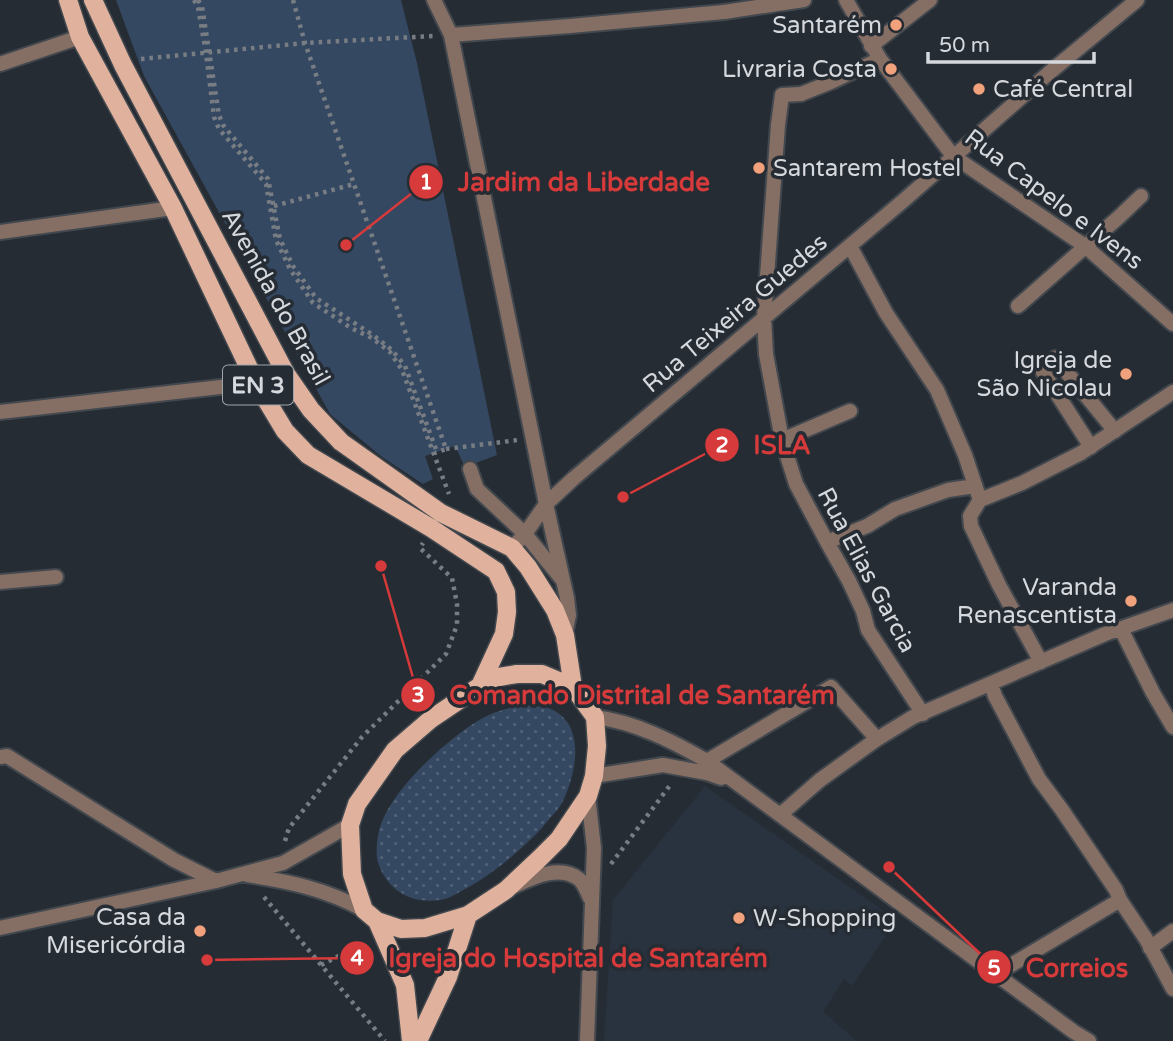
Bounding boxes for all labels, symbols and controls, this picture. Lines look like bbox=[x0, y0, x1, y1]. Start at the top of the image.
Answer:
place label: Santarém bbox=[772, 11, 882, 40]
marker: Santarém bbox=[888, 17, 904, 33]
scale bar bbox=[928, 21, 1094, 65]
text: 50 m bbox=[939, 33, 990, 58]
place label: Livraria Costa bbox=[722, 55, 877, 84]
marker: Livraria Costa bbox=[883, 61, 899, 77]
place label: Café Central bbox=[993, 75, 1133, 104]
marker: Café Central bbox=[971, 81, 987, 97]
street label: Rua Capelo e Ivens bbox=[959, 123, 1149, 276]
place label: Santarem Hostel bbox=[773, 154, 961, 183]
callout: Jardim da Liberdade bbox=[409, 158, 724, 205]
marker: Santarem Hostel bbox=[751, 160, 767, 176]
text: Jardim da Liberdade bbox=[457, 167, 710, 198]
text: 1 bbox=[419, 170, 433, 195]
street label: Avenida do Brasil bbox=[215, 204, 336, 391]
street label: Rua Teixeira Guedes bbox=[637, 228, 833, 399]
place label: Igreja de São Nicolau bbox=[977, 346, 1112, 403]
road number: EN 3 bbox=[223, 366, 293, 404]
marker: Igreja de São Nicolau bbox=[1118, 366, 1134, 382]
callout: ISLA bbox=[705, 421, 825, 468]
text: ISLA bbox=[753, 430, 811, 461]
text: 2 bbox=[715, 433, 729, 458]
street label: Rua Elias Garcia bbox=[811, 483, 922, 658]
place label: Varanda Renascentista bbox=[957, 573, 1117, 630]
marker: Varanda Renascentista bbox=[1123, 593, 1139, 609]
callout: Comando Distrital de Santarém bbox=[400, 671, 849, 718]
text: Comando Distrital de Santarém bbox=[449, 680, 835, 711]
text: 3 bbox=[411, 683, 425, 708]
place label: Casa da Misericórdia bbox=[46, 903, 186, 960]
place label: W-Shopping bbox=[753, 904, 896, 933]
marker: W-Shopping bbox=[731, 910, 747, 926]
marker: Casa da Misericórdia bbox=[192, 923, 208, 939]
callout: Igreja do Hospital de Santarém bbox=[339, 934, 782, 981]
text: Igreja do Hospital de Santarém bbox=[388, 943, 768, 974]
callout: Correios bbox=[977, 944, 1142, 991]
text: 4 bbox=[350, 946, 364, 971]
text: Correios bbox=[1026, 953, 1128, 984]
text: 5 bbox=[987, 956, 1001, 981]

